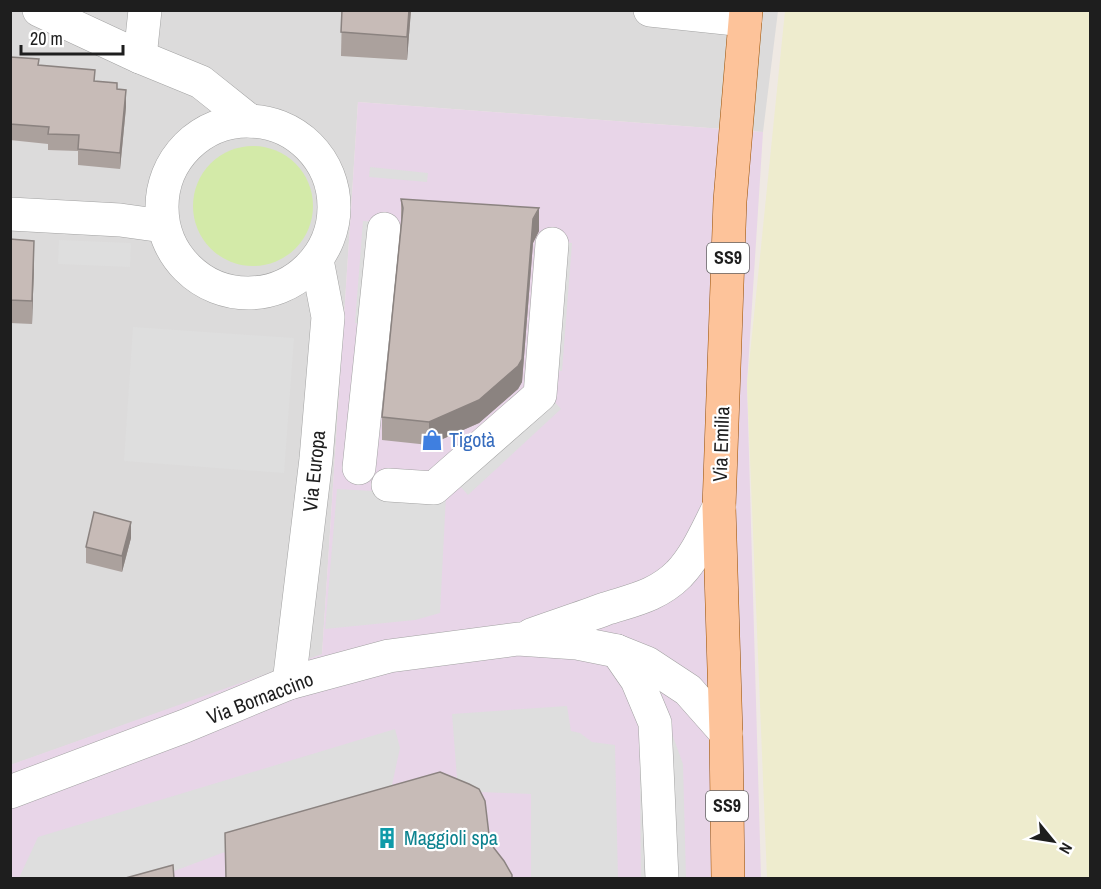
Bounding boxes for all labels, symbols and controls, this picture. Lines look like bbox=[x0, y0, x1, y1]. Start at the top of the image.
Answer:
scale bar bbox=[21, 18, 123, 56]
text: 20 m bbox=[30, 26, 63, 51]
road number: SS9 bbox=[707, 243, 749, 273]
street label: Via Emilia bbox=[706, 406, 735, 482]
place label: Tigotà bbox=[449, 426, 495, 453]
shop icon: Tigotà bbox=[420, 428, 444, 452]
street label: Via Europa bbox=[296, 429, 331, 513]
street label: Via Bornaccino bbox=[203, 665, 317, 730]
road number: SS9 bbox=[706, 791, 748, 821]
north arrow bbox=[1023, 811, 1083, 871]
place label: Maggioli spa bbox=[404, 824, 498, 851]
building icon: Maggioli spa bbox=[375, 826, 399, 850]
text: N bbox=[1054, 839, 1078, 858]

